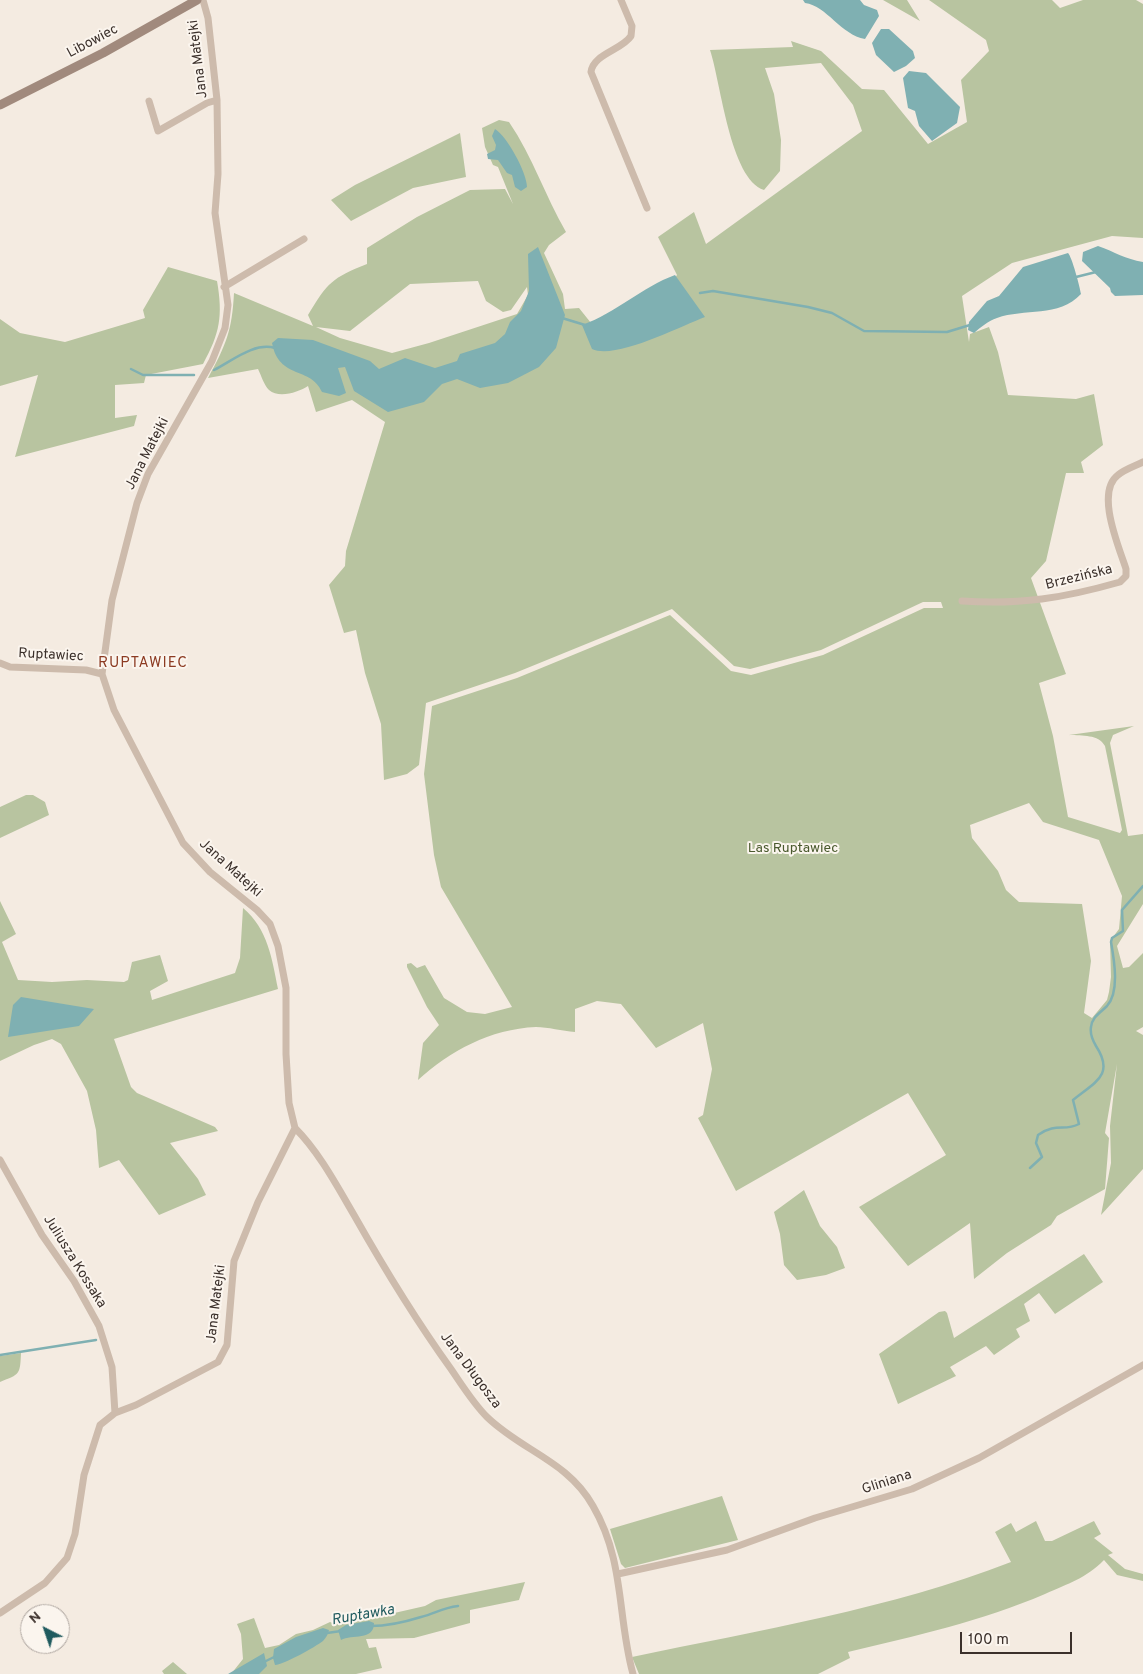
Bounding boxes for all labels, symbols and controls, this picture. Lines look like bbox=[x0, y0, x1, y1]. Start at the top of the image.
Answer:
street label: Jana Matejki bbox=[186, 19, 212, 99]
street label: Libowiec bbox=[65, 22, 121, 62]
street label: Jana Matejki bbox=[123, 415, 173, 493]
street label: Brzezińska bbox=[1044, 562, 1114, 594]
street label: Ruptawiec bbox=[18, 646, 84, 666]
district label: RUPTAWIEC bbox=[97, 655, 189, 673]
street label: Jana Matejki bbox=[195, 836, 265, 902]
park label: Las Ruptawiec bbox=[748, 841, 838, 857]
street label: Juliusza Kossaka bbox=[39, 1213, 109, 1311]
street label: Jana Matejki bbox=[204, 1264, 230, 1344]
street label: Jana Długosza bbox=[436, 1330, 504, 1412]
street label: Gliniana bbox=[860, 1467, 914, 1499]
water label: Ruptawka bbox=[330, 1602, 396, 1630]
north arrow bbox=[20, 1604, 70, 1654]
text: N bbox=[26, 1608, 45, 1628]
scale bar bbox=[963, 1622, 1076, 1654]
text: 100 m bbox=[968, 1631, 1009, 1650]

